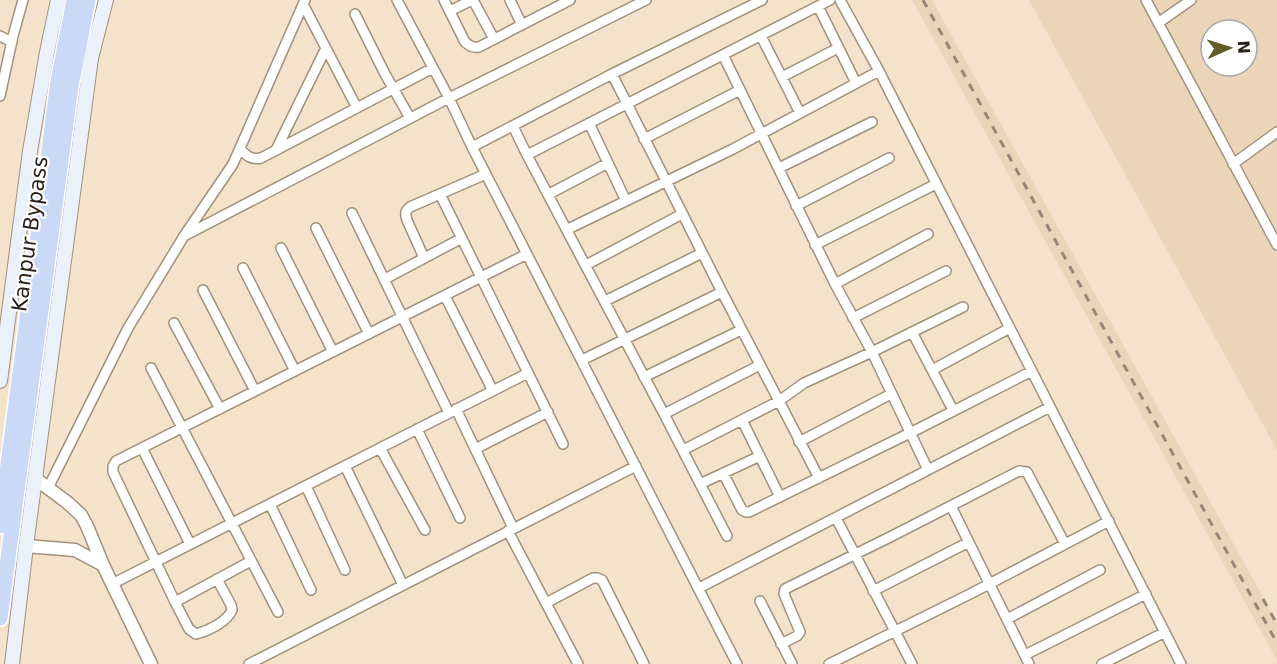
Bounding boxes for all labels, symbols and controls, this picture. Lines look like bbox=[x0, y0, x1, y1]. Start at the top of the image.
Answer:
north arrow bbox=[1199, 18, 1259, 78]
text: N bbox=[1234, 40, 1253, 54]
street label: Kanpur Bypass bbox=[7, 155, 53, 313]

